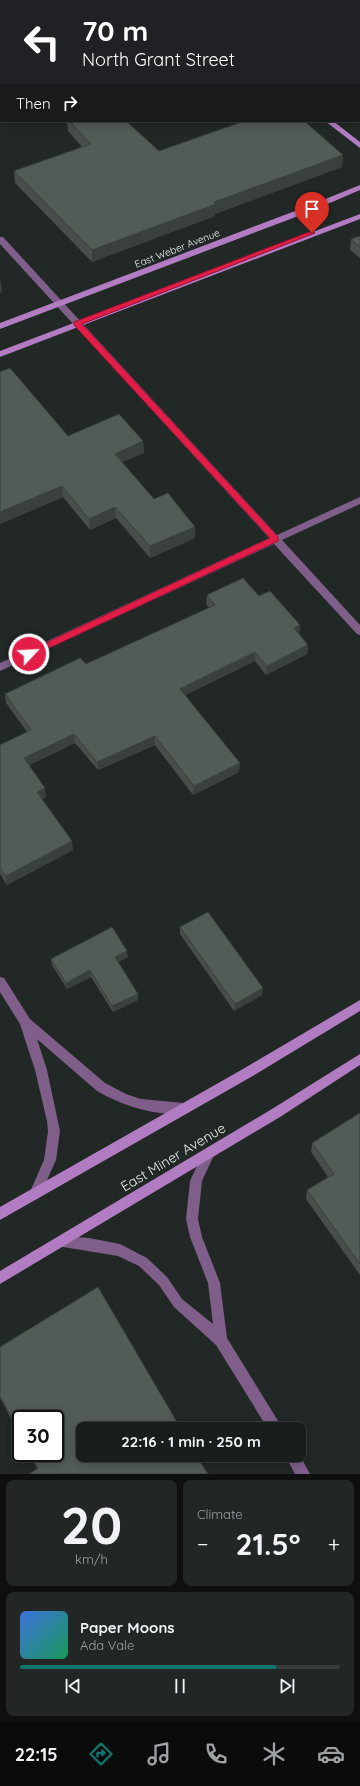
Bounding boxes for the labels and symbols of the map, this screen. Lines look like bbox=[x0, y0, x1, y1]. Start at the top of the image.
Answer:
pin bbox=[295, 192, 329, 233]
street label: East Weber Avenue bbox=[133, 226, 222, 271]
position arrow bbox=[8.0, 633, 50.0, 675]
street label: East Miner Avenue bbox=[117, 1119, 229, 1195]
speed limit sign: 30 bbox=[12, 1410, 64, 1462]

